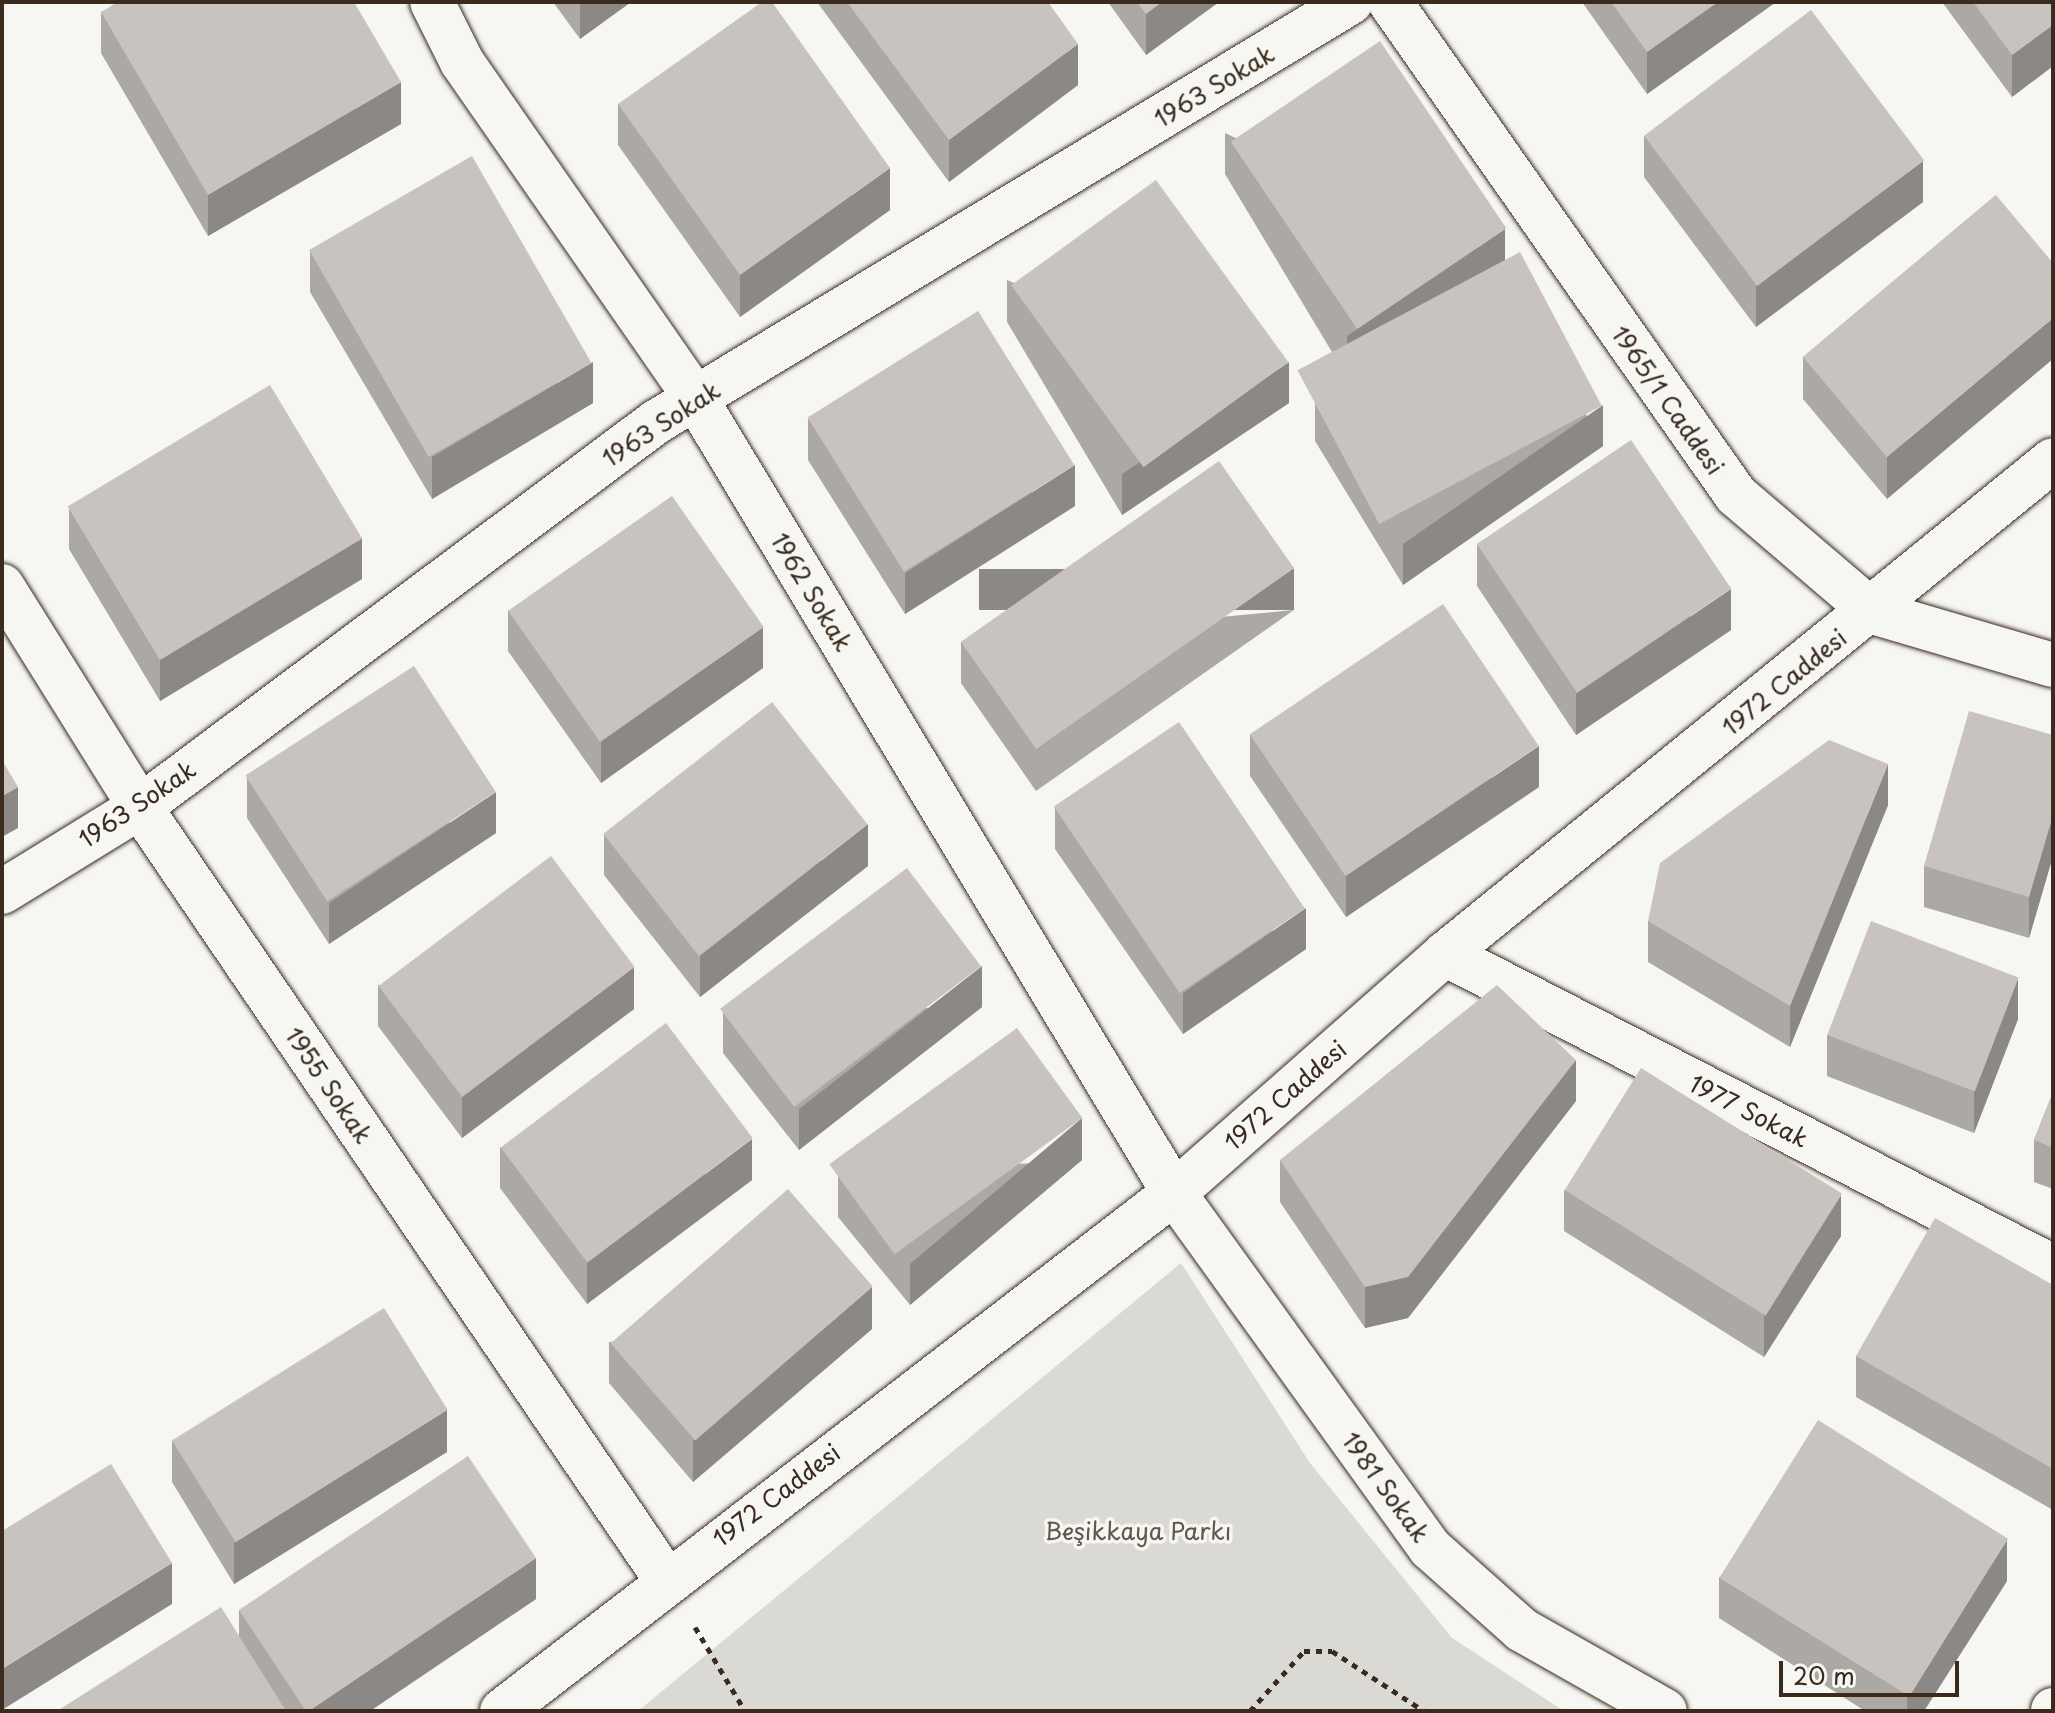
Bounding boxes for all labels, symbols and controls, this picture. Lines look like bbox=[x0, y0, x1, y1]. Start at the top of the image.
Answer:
street label: 1963 Sokak bbox=[1149, 39, 1279, 133]
street label: 1965/1 Caddesi bbox=[1606, 320, 1730, 480]
street label: 1963 Sokak bbox=[596, 375, 726, 473]
street label: 1962 Sokak bbox=[765, 527, 859, 657]
street label: 1972 Caddesi bbox=[1716, 623, 1852, 741]
street label: 1963 Sokak bbox=[73, 754, 201, 854]
street label: 1955 Sokak bbox=[279, 1021, 379, 1149]
street label: 1972 Caddesi bbox=[1218, 1034, 1352, 1156]
street label: 1977 Sokak bbox=[1685, 1069, 1813, 1153]
street label: 1981 Sokak bbox=[1336, 1426, 1436, 1548]
street label: 1972 Caddesi bbox=[707, 1438, 845, 1552]
park label: Beşikkaya Parkı bbox=[1044, 1517, 1232, 1545]
scale bar bbox=[1783, 1645, 1963, 1695]
text: 20 m bbox=[1793, 1657, 1855, 1693]

